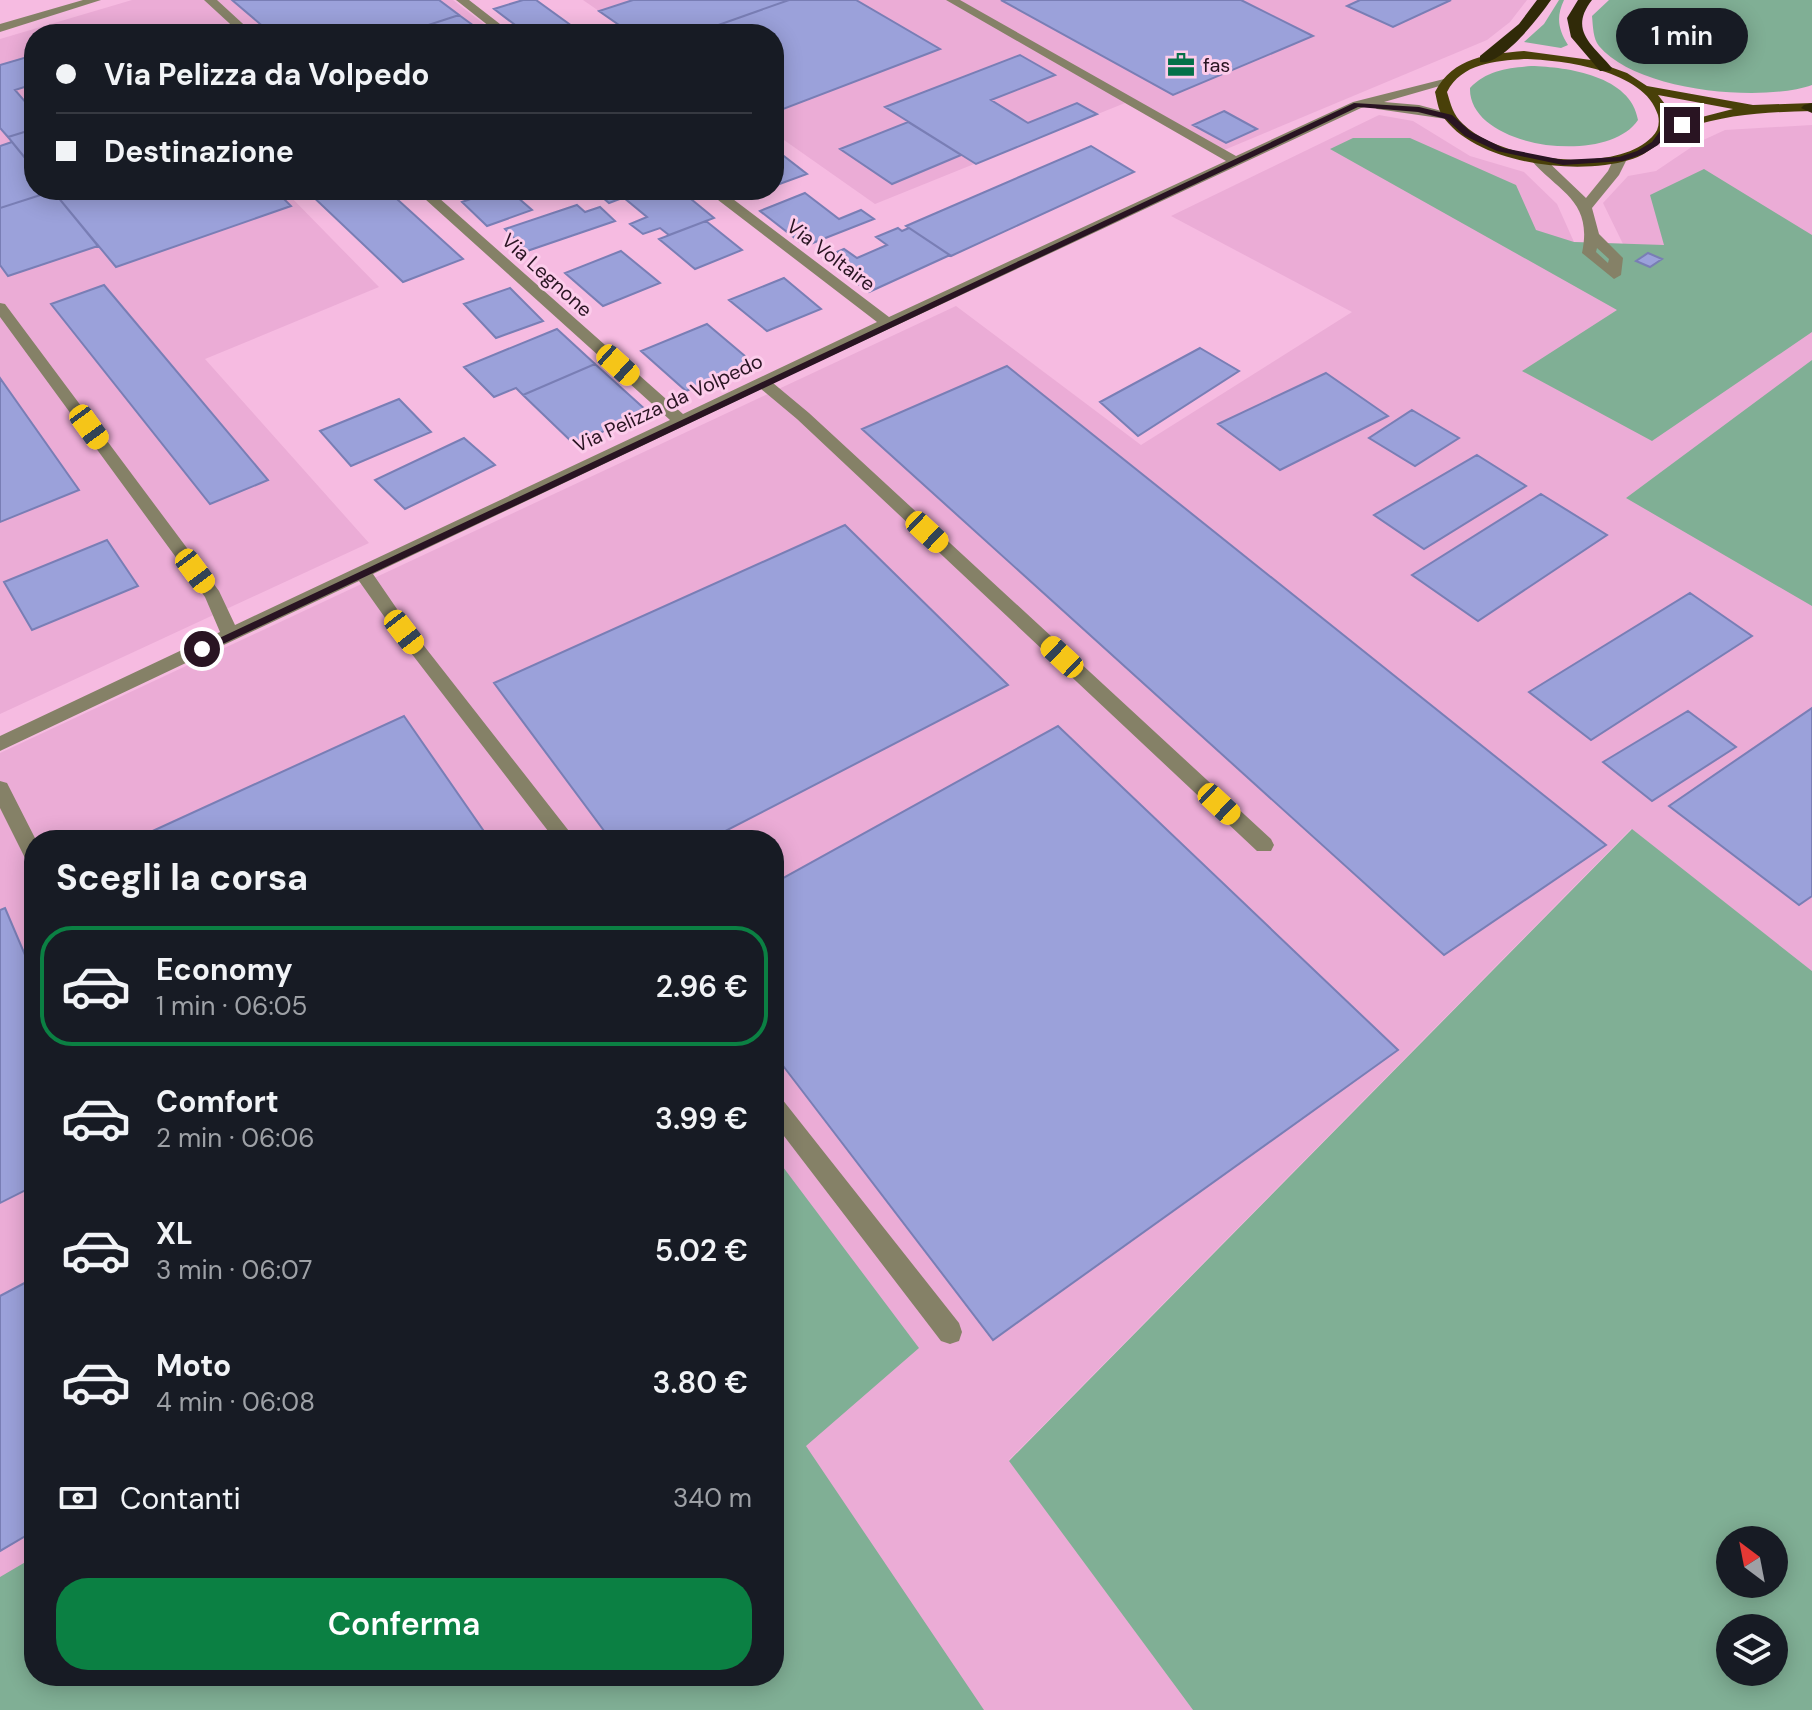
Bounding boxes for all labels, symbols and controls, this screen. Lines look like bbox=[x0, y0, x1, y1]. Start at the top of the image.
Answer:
callout: 1 min bbox=[1616, 9, 1748, 65]
text: 1 min bbox=[1651, 19, 1713, 53]
office icon: fas bbox=[1166, 50, 1196, 80]
place label: fas bbox=[1203, 52, 1230, 78]
text: Via Pelizza da Volpedo bbox=[104, 55, 430, 94]
route end bbox=[1664, 107, 1700, 143]
text: Destinazione bbox=[104, 132, 294, 171]
street label: Via Voltaire bbox=[781, 213, 881, 297]
street label: Via Legnone bbox=[496, 227, 598, 323]
car bbox=[592, 340, 644, 390]
street label: Via Pelizza da Volpedo bbox=[569, 348, 767, 458]
car bbox=[65, 401, 113, 453]
car bbox=[901, 507, 953, 557]
car bbox=[171, 545, 219, 597]
car bbox=[380, 606, 428, 658]
route start bbox=[184, 631, 220, 667]
car bbox=[1036, 632, 1088, 682]
car bbox=[1193, 779, 1245, 829]
text: Scegli la corsa bbox=[56, 854, 308, 901]
icon: car bbox=[60, 950, 132, 1022]
text: Economy bbox=[156, 950, 293, 989]
text: 2.96 € bbox=[656, 967, 748, 1006]
text: 1 min · 06:05 bbox=[156, 989, 307, 1023]
icon: car bbox=[60, 1082, 132, 1154]
text: Comfort bbox=[156, 1082, 279, 1121]
text: 3.99 € bbox=[655, 1099, 748, 1138]
text: 2 min · 06:06 bbox=[156, 1121, 315, 1155]
icon: car bbox=[60, 1214, 132, 1286]
text: XL bbox=[156, 1214, 193, 1253]
text: 5.02 € bbox=[655, 1231, 748, 1270]
text: 3 min · 06:07 bbox=[156, 1253, 312, 1287]
icon: car bbox=[60, 1346, 132, 1418]
text: Moto bbox=[156, 1346, 231, 1385]
text: 3.80 € bbox=[652, 1363, 748, 1402]
text: 4 min · 06:08 bbox=[156, 1385, 315, 1419]
icon: cash bbox=[56, 1476, 100, 1520]
text: Contanti bbox=[120, 1479, 241, 1518]
text: 340 m bbox=[673, 1481, 752, 1515]
north arrow bbox=[1716, 1526, 1788, 1598]
map controls bbox=[1716, 1526, 1788, 1686]
button: Conferma bbox=[56, 1578, 752, 1670]
button: layers bbox=[1716, 1614, 1788, 1686]

